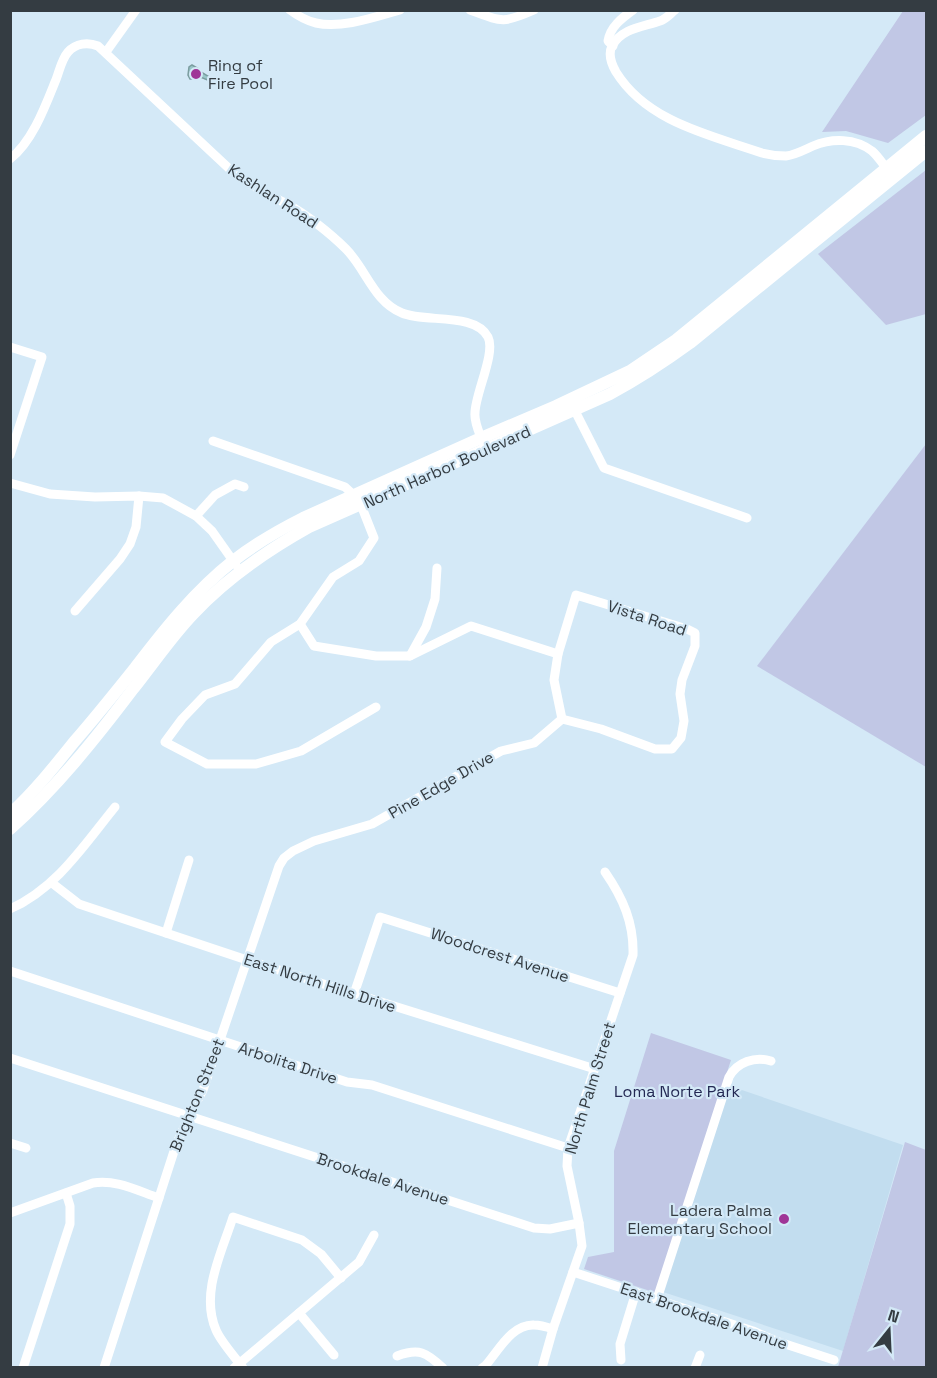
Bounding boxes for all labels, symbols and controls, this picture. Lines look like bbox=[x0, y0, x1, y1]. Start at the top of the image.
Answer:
place label: Ring of Fire Pool bbox=[208, 55, 273, 94]
marker: Ring of Fire Pool bbox=[189, 67, 203, 81]
street label: Kashlan Road bbox=[224, 159, 322, 233]
street label: North Harbor Boulevard bbox=[360, 421, 534, 513]
street label: Vista Road bbox=[605, 595, 689, 641]
street label: Pine Edge Drive bbox=[384, 746, 498, 824]
street label: Woodcrest Avenue bbox=[428, 923, 572, 987]
street label: East North Hills Drive bbox=[241, 948, 399, 1018]
street label: North Palm Street bbox=[560, 1019, 620, 1157]
street label: Brighton Street bbox=[165, 1035, 229, 1155]
street label: Arbolita Drive bbox=[236, 1037, 340, 1089]
park label: Loma Norte Park bbox=[614, 1081, 740, 1102]
street label: Brookdale Avenue bbox=[314, 1148, 452, 1210]
place label: Ladera Palma Elementary School bbox=[627, 1200, 772, 1239]
marker: Ladera Palma Elementary School bbox=[777, 1212, 791, 1226]
street label: East Brookdale Avenue bbox=[618, 1278, 790, 1354]
north arrow bbox=[859, 1300, 919, 1360]
text: N bbox=[885, 1305, 902, 1328]

